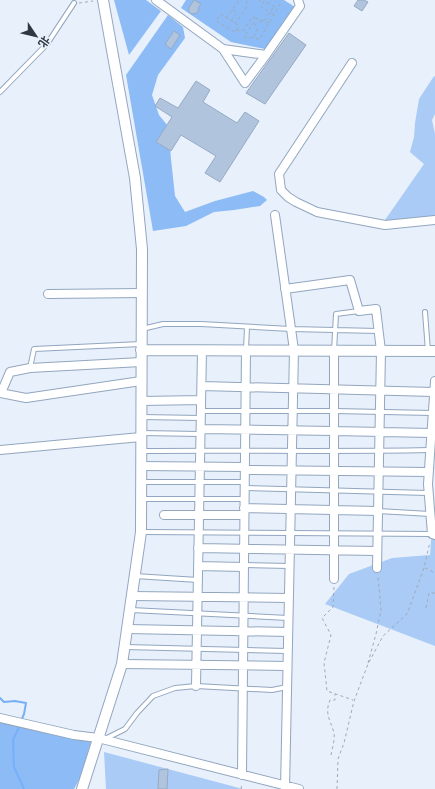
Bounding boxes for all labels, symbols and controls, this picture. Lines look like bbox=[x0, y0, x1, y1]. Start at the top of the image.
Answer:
north arrow bbox=[16, 16, 56, 56]
text: 北 bbox=[35, 33, 54, 51]

